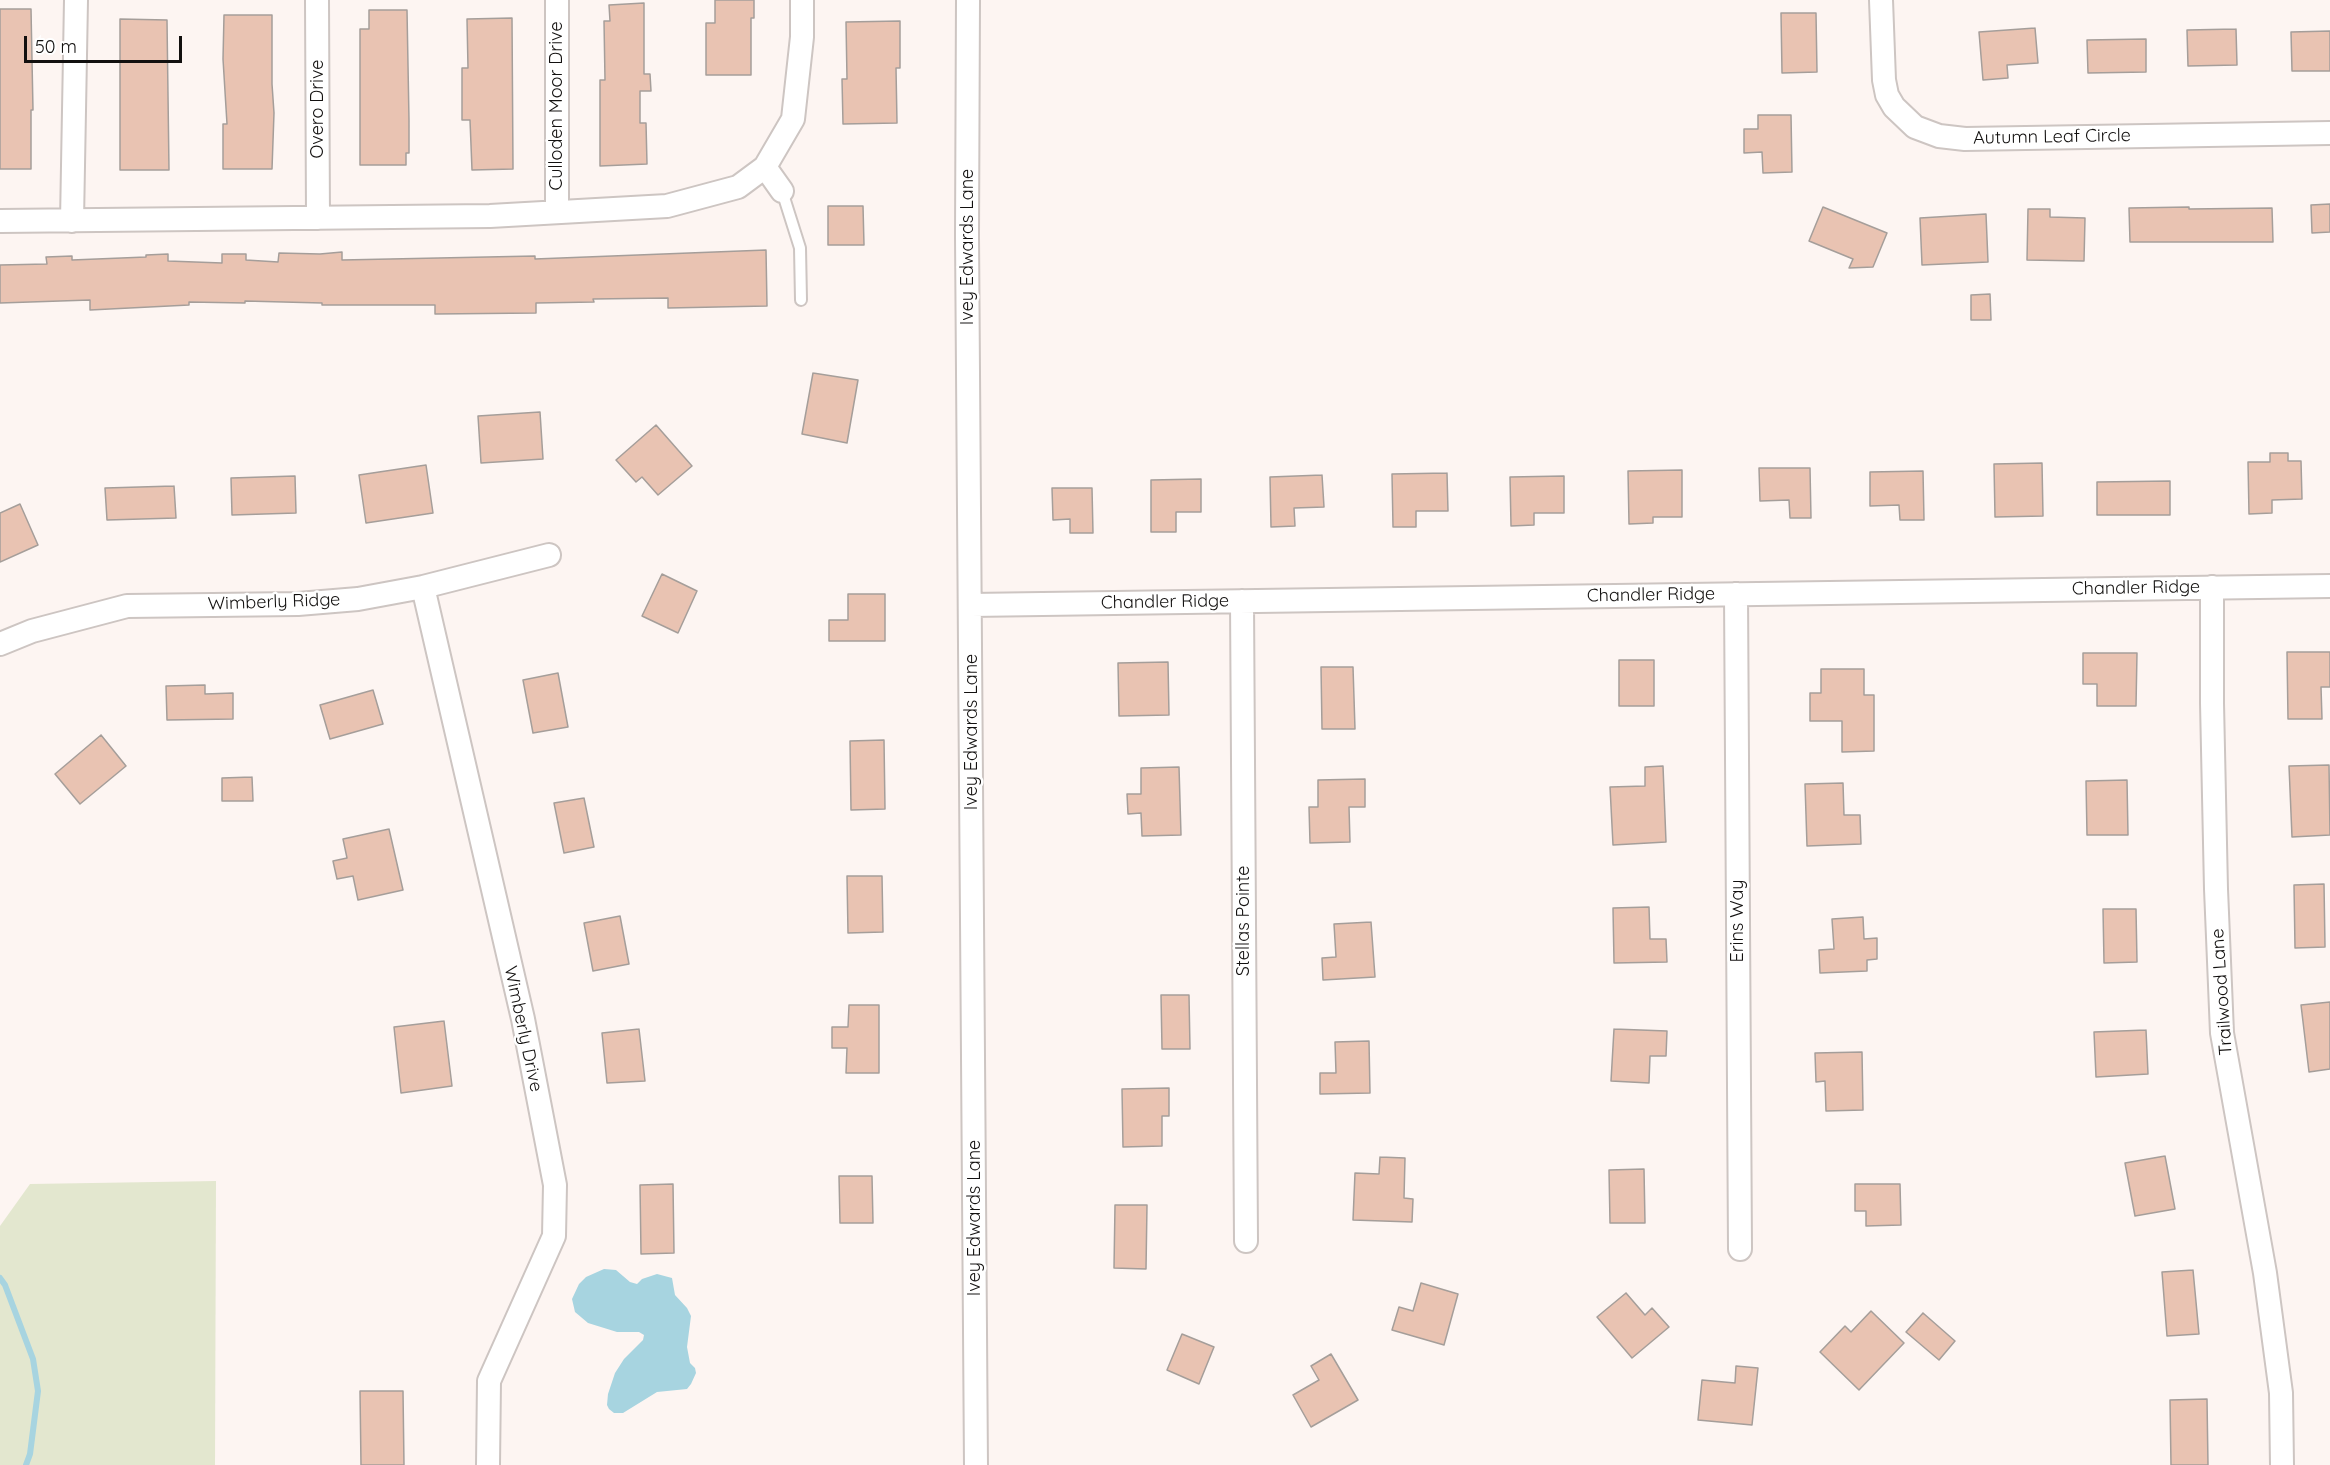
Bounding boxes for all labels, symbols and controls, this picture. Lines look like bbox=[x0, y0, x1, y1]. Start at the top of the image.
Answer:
street label: Culloden Moor Drive bbox=[546, 21, 568, 191]
scale bar bbox=[27, 24, 184, 62]
text: 50 m bbox=[35, 35, 77, 58]
street label: Overo Drive bbox=[307, 59, 329, 159]
street label: Autumn Leaf Circle bbox=[1973, 125, 2131, 149]
street label: Ivey Edwards Lane bbox=[957, 169, 979, 325]
street label: Chandler Ridge bbox=[2072, 576, 2200, 600]
street label: Chandler Ridge bbox=[1587, 583, 1715, 607]
street label: Wimberly Ridge bbox=[207, 589, 341, 615]
street label: Chandler Ridge bbox=[1101, 590, 1229, 614]
street label: Ivey Edwards Lane bbox=[961, 654, 983, 810]
street label: Stellas Pointe bbox=[1233, 866, 1255, 976]
street label: Erins Way bbox=[1727, 879, 1749, 963]
street label: Trailwood Lane bbox=[2207, 928, 2237, 1056]
street label: Wimberly Drive bbox=[499, 964, 547, 1094]
street label: Ivey Edwards Lane bbox=[964, 1140, 986, 1296]

